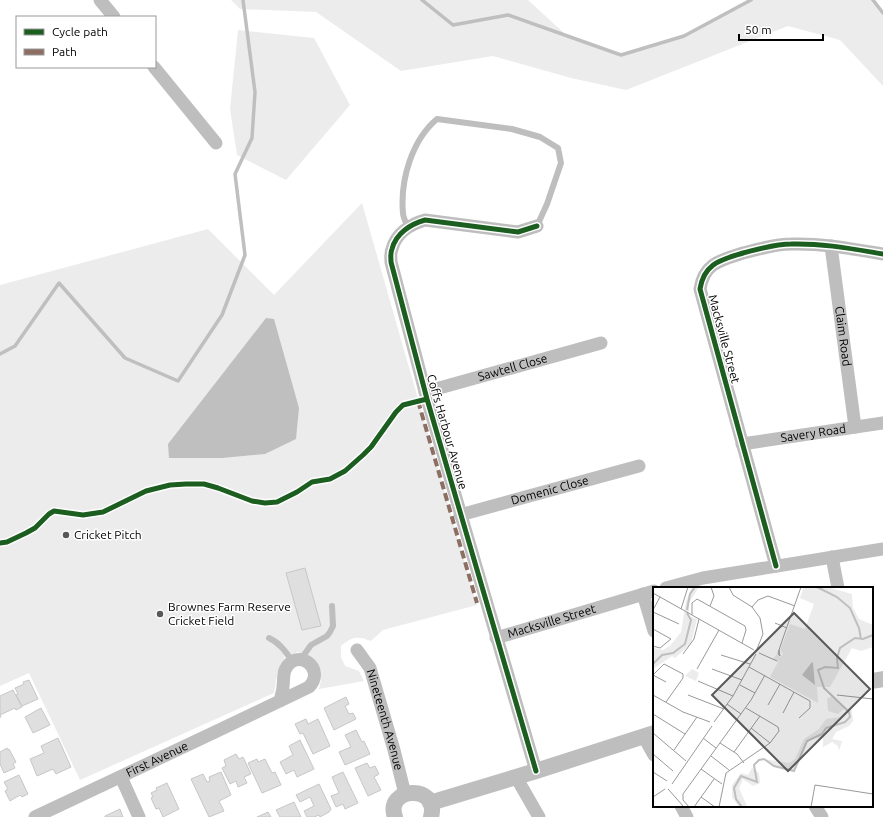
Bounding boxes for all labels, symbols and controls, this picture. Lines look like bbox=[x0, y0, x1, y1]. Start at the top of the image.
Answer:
legend bbox=[16, 16, 156, 68]
scale bar bbox=[739, 16, 823, 42]
text: 50 m bbox=[745, 23, 772, 36]
text: Cycle path bbox=[52, 25, 108, 38]
text: Path bbox=[52, 45, 77, 58]
street label: Macksville Street bbox=[706, 293, 743, 385]
street label: Claim Road bbox=[833, 305, 854, 367]
street label: Sawtell Close bbox=[476, 351, 549, 383]
street label: Coffs Harbour Avenue bbox=[425, 373, 470, 491]
street label: Savery Road bbox=[780, 422, 847, 444]
street label: Domenic Close bbox=[509, 473, 590, 507]
place label: Cricket Pitch bbox=[74, 528, 142, 541]
marker: Cricket Pitch bbox=[61, 530, 71, 540]
inset map bbox=[653, 587, 873, 807]
place label: Brownes Farm Reserve Cricket Field bbox=[168, 600, 291, 627]
street label: Macksville Street bbox=[506, 602, 597, 640]
marker: Brownes Farm Reserve Cricket Field bbox=[155, 609, 165, 619]
street label: Nineteenth Avenue bbox=[365, 667, 406, 771]
street label: First Avenue bbox=[124, 739, 190, 779]

